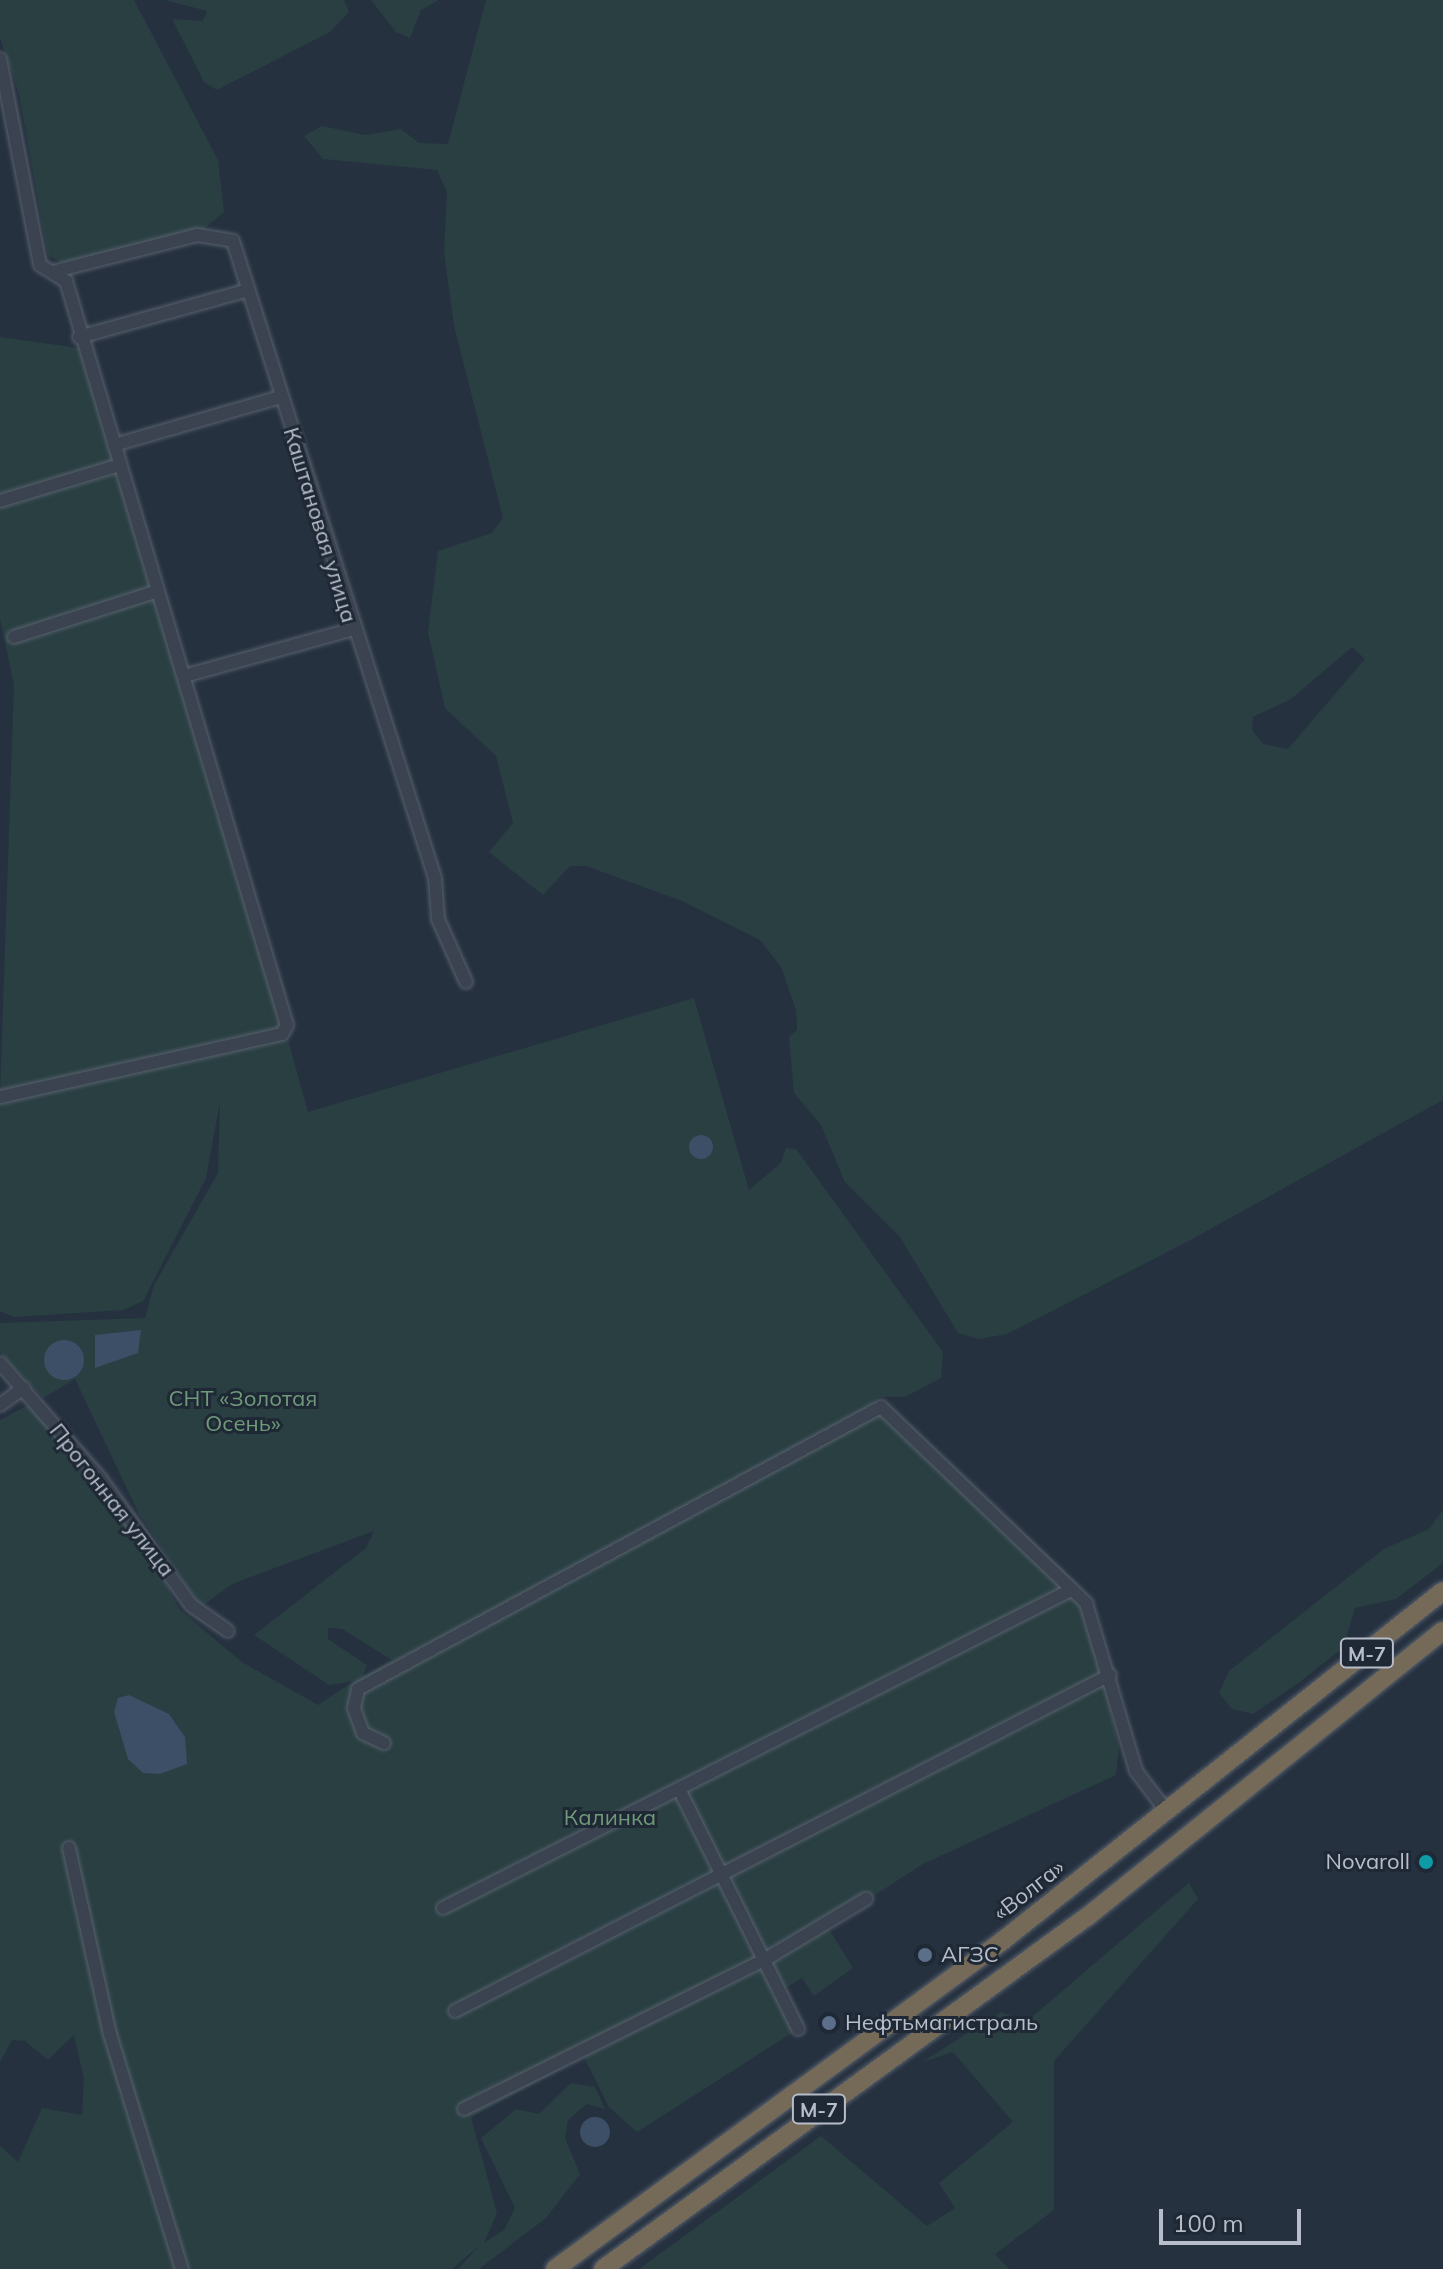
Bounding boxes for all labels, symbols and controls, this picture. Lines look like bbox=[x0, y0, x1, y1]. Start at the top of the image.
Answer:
street label: Каштановая улица bbox=[278, 424, 362, 626]
park label: СНТ «Золотая Осень» bbox=[169, 1385, 317, 1436]
street label: Прогонная улица bbox=[44, 1418, 180, 1582]
road number: М-7 bbox=[1339, 1637, 1395, 1669]
park label: Калинка bbox=[564, 1805, 656, 1831]
place label: Novaroll bbox=[1326, 1849, 1410, 1875]
marker: Novaroll bbox=[1417, 1853, 1435, 1871]
street label: «Волга» bbox=[988, 1854, 1070, 1926]
place label: АГЗС bbox=[941, 1942, 999, 1968]
marker: АГЗС bbox=[916, 1946, 934, 1964]
place label: Нефтьмагистраль bbox=[845, 2010, 1038, 2036]
marker: Нефтьмагистраль bbox=[820, 2014, 838, 2032]
road number: М-7 bbox=[791, 2093, 847, 2125]
scale bar bbox=[1163, 2193, 1305, 2243]
text: 100 m bbox=[1173, 2208, 1244, 2238]

